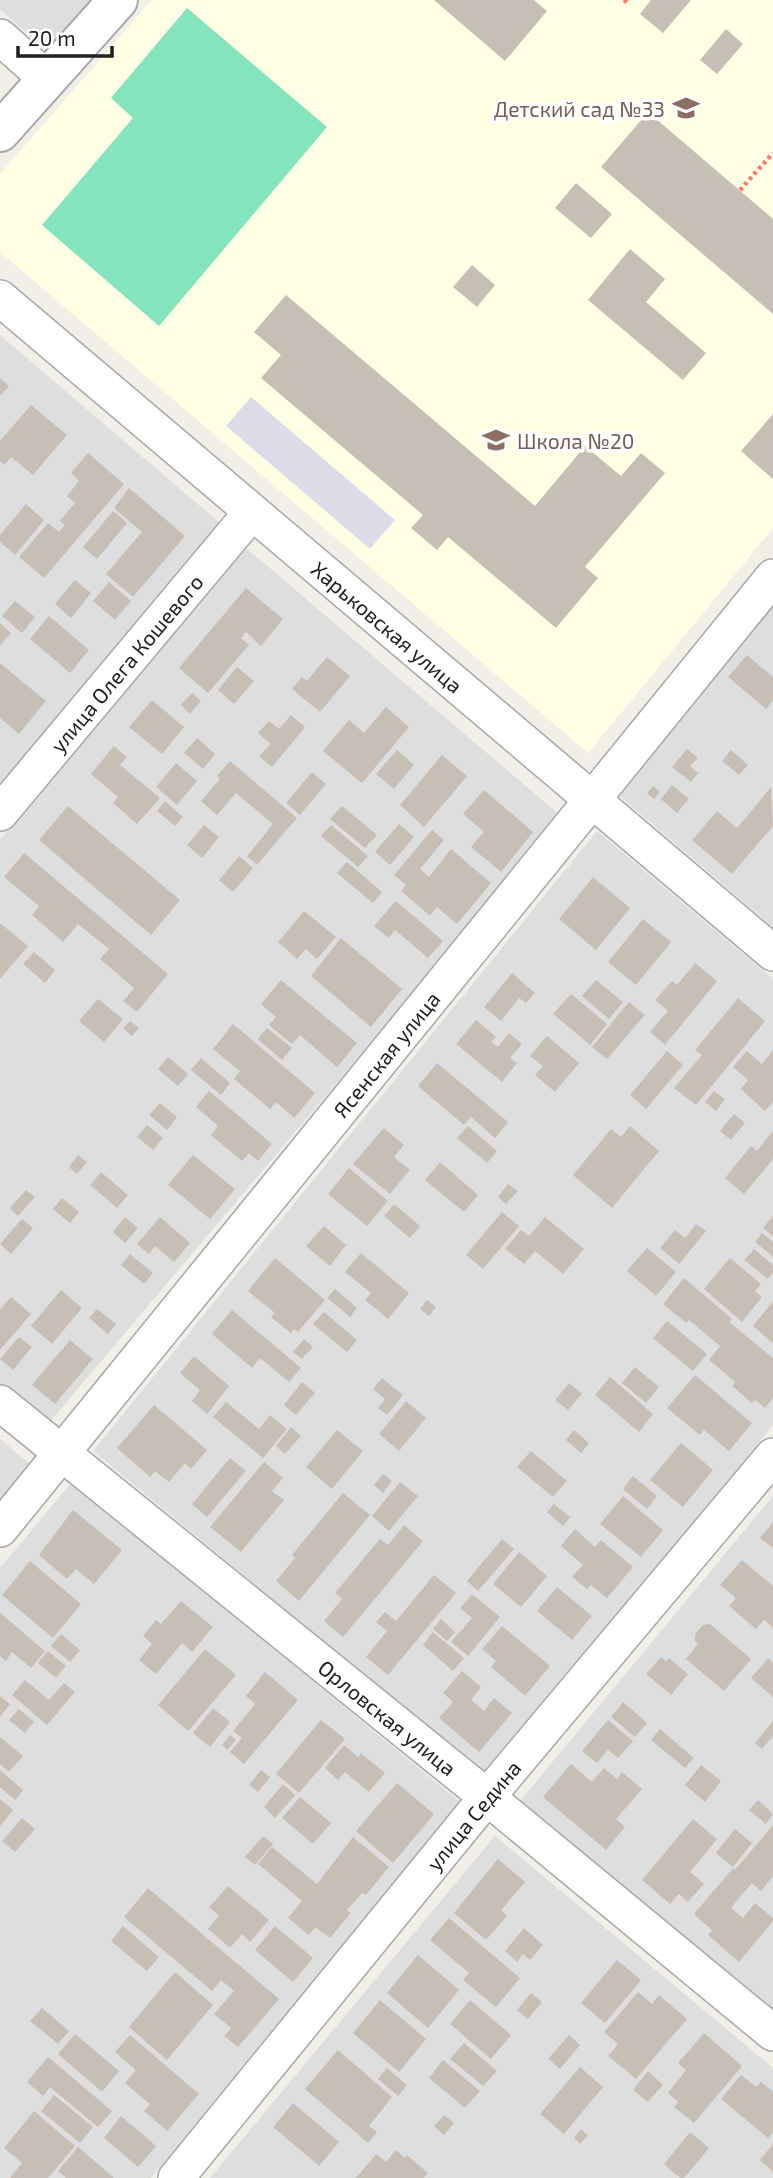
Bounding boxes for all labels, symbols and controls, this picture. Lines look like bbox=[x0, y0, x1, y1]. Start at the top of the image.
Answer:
scale bar bbox=[18, 14, 112, 58]
text: 20 m bbox=[28, 25, 76, 50]
school or university icon: Детский сад №33 bbox=[671, 93, 701, 123]
place label: Детский сад №33 bbox=[494, 96, 665, 121]
school or university icon: Школа №20 bbox=[481, 425, 511, 455]
place label: Школа №20 bbox=[517, 428, 634, 453]
street label: Харьковская улица bbox=[307, 555, 468, 697]
street label: улица Олега Кошевого bbox=[44, 569, 207, 757]
street label: Ясенская улица bbox=[327, 986, 444, 1122]
street label: Орловская улица bbox=[314, 1654, 462, 1780]
street label: улица Седина bbox=[420, 1755, 525, 1875]

